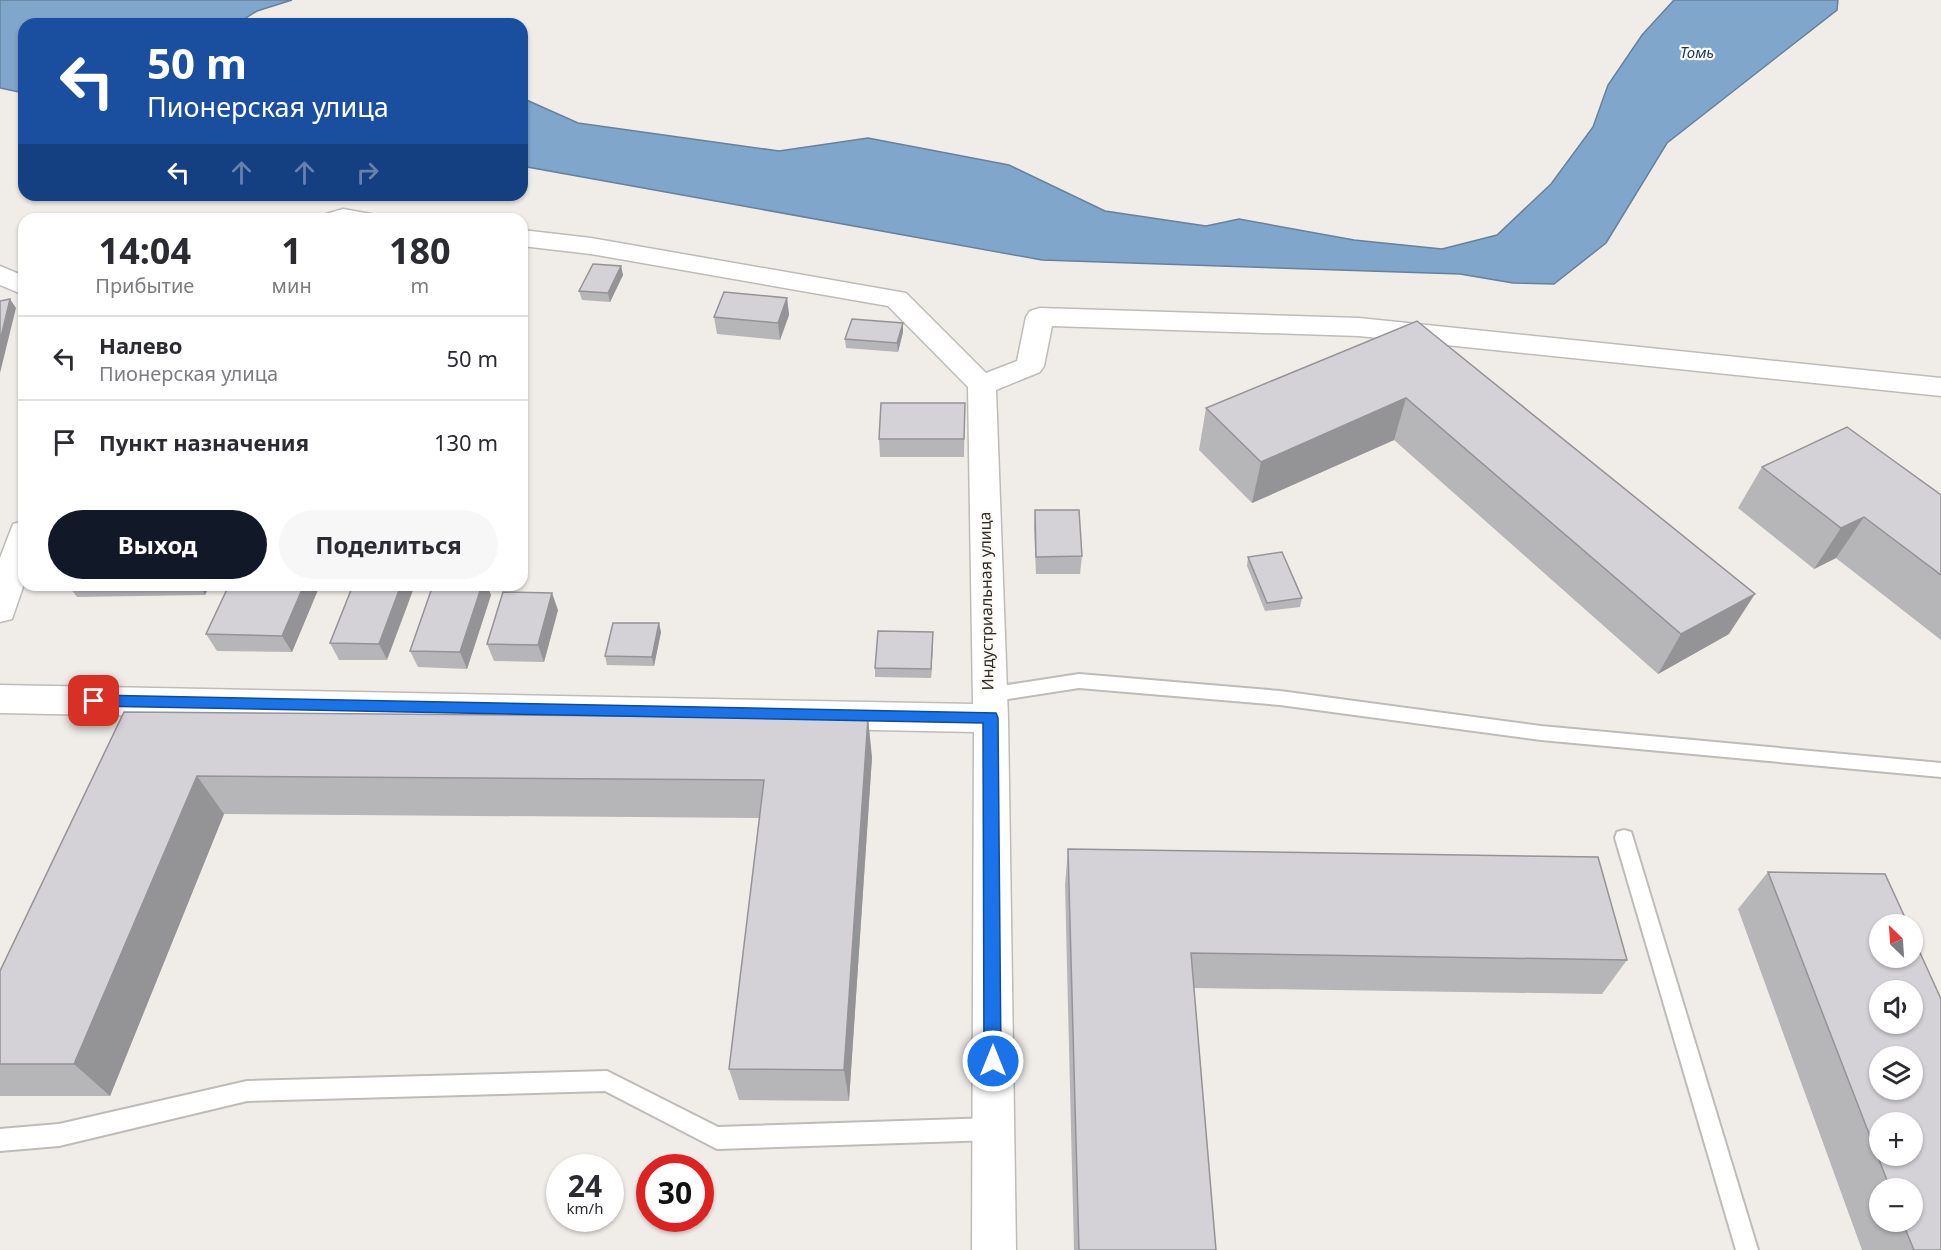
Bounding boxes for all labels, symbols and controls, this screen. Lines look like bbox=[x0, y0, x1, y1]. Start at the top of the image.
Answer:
text: 50 m bbox=[147, 34, 247, 91]
icon: left bbox=[48, 42, 126, 120]
water label: Томь bbox=[1680, 42, 1714, 62]
text: Пионерская улица bbox=[147, 88, 389, 125]
icon: left bbox=[162, 156, 195, 189]
icon: ahead bbox=[225, 156, 258, 189]
icon: ahead bbox=[288, 156, 321, 189]
icon: right bbox=[351, 156, 384, 189]
text: 14:04 bbox=[99, 226, 191, 275]
text: 1 bbox=[281, 226, 302, 275]
text: 180 bbox=[389, 226, 451, 275]
text: Прибытие bbox=[95, 272, 194, 299]
text: мин bbox=[272, 272, 312, 299]
text: m bbox=[410, 272, 429, 299]
text: Налево bbox=[99, 330, 182, 360]
icon: left bbox=[48, 342, 81, 375]
text: 50 m bbox=[447, 343, 498, 373]
text: Пионерская улица bbox=[99, 360, 278, 387]
icon: arrive bbox=[48, 426, 81, 459]
text: Пункт назначения bbox=[99, 427, 309, 457]
text: 130 m bbox=[434, 427, 498, 457]
button: Выход bbox=[48, 510, 267, 579]
button: Поделиться bbox=[279, 510, 498, 579]
street label: Индустриальная улица bbox=[973, 511, 999, 691]
pin bbox=[68, 675, 119, 726]
icon: arrive bbox=[77, 684, 110, 717]
north arrow bbox=[1869, 914, 1923, 968]
map controls bbox=[1869, 914, 1923, 1232]
button: sound bbox=[1869, 980, 1923, 1034]
position arrow bbox=[961, 1029, 1025, 1093]
button: layers bbox=[1869, 1046, 1923, 1100]
button: + bbox=[1869, 1112, 1923, 1166]
speed limit sign: 30 bbox=[636, 1154, 714, 1232]
text: 24 bbox=[568, 1165, 602, 1206]
button: − bbox=[1869, 1178, 1923, 1232]
text: km/h bbox=[567, 1198, 603, 1218]

